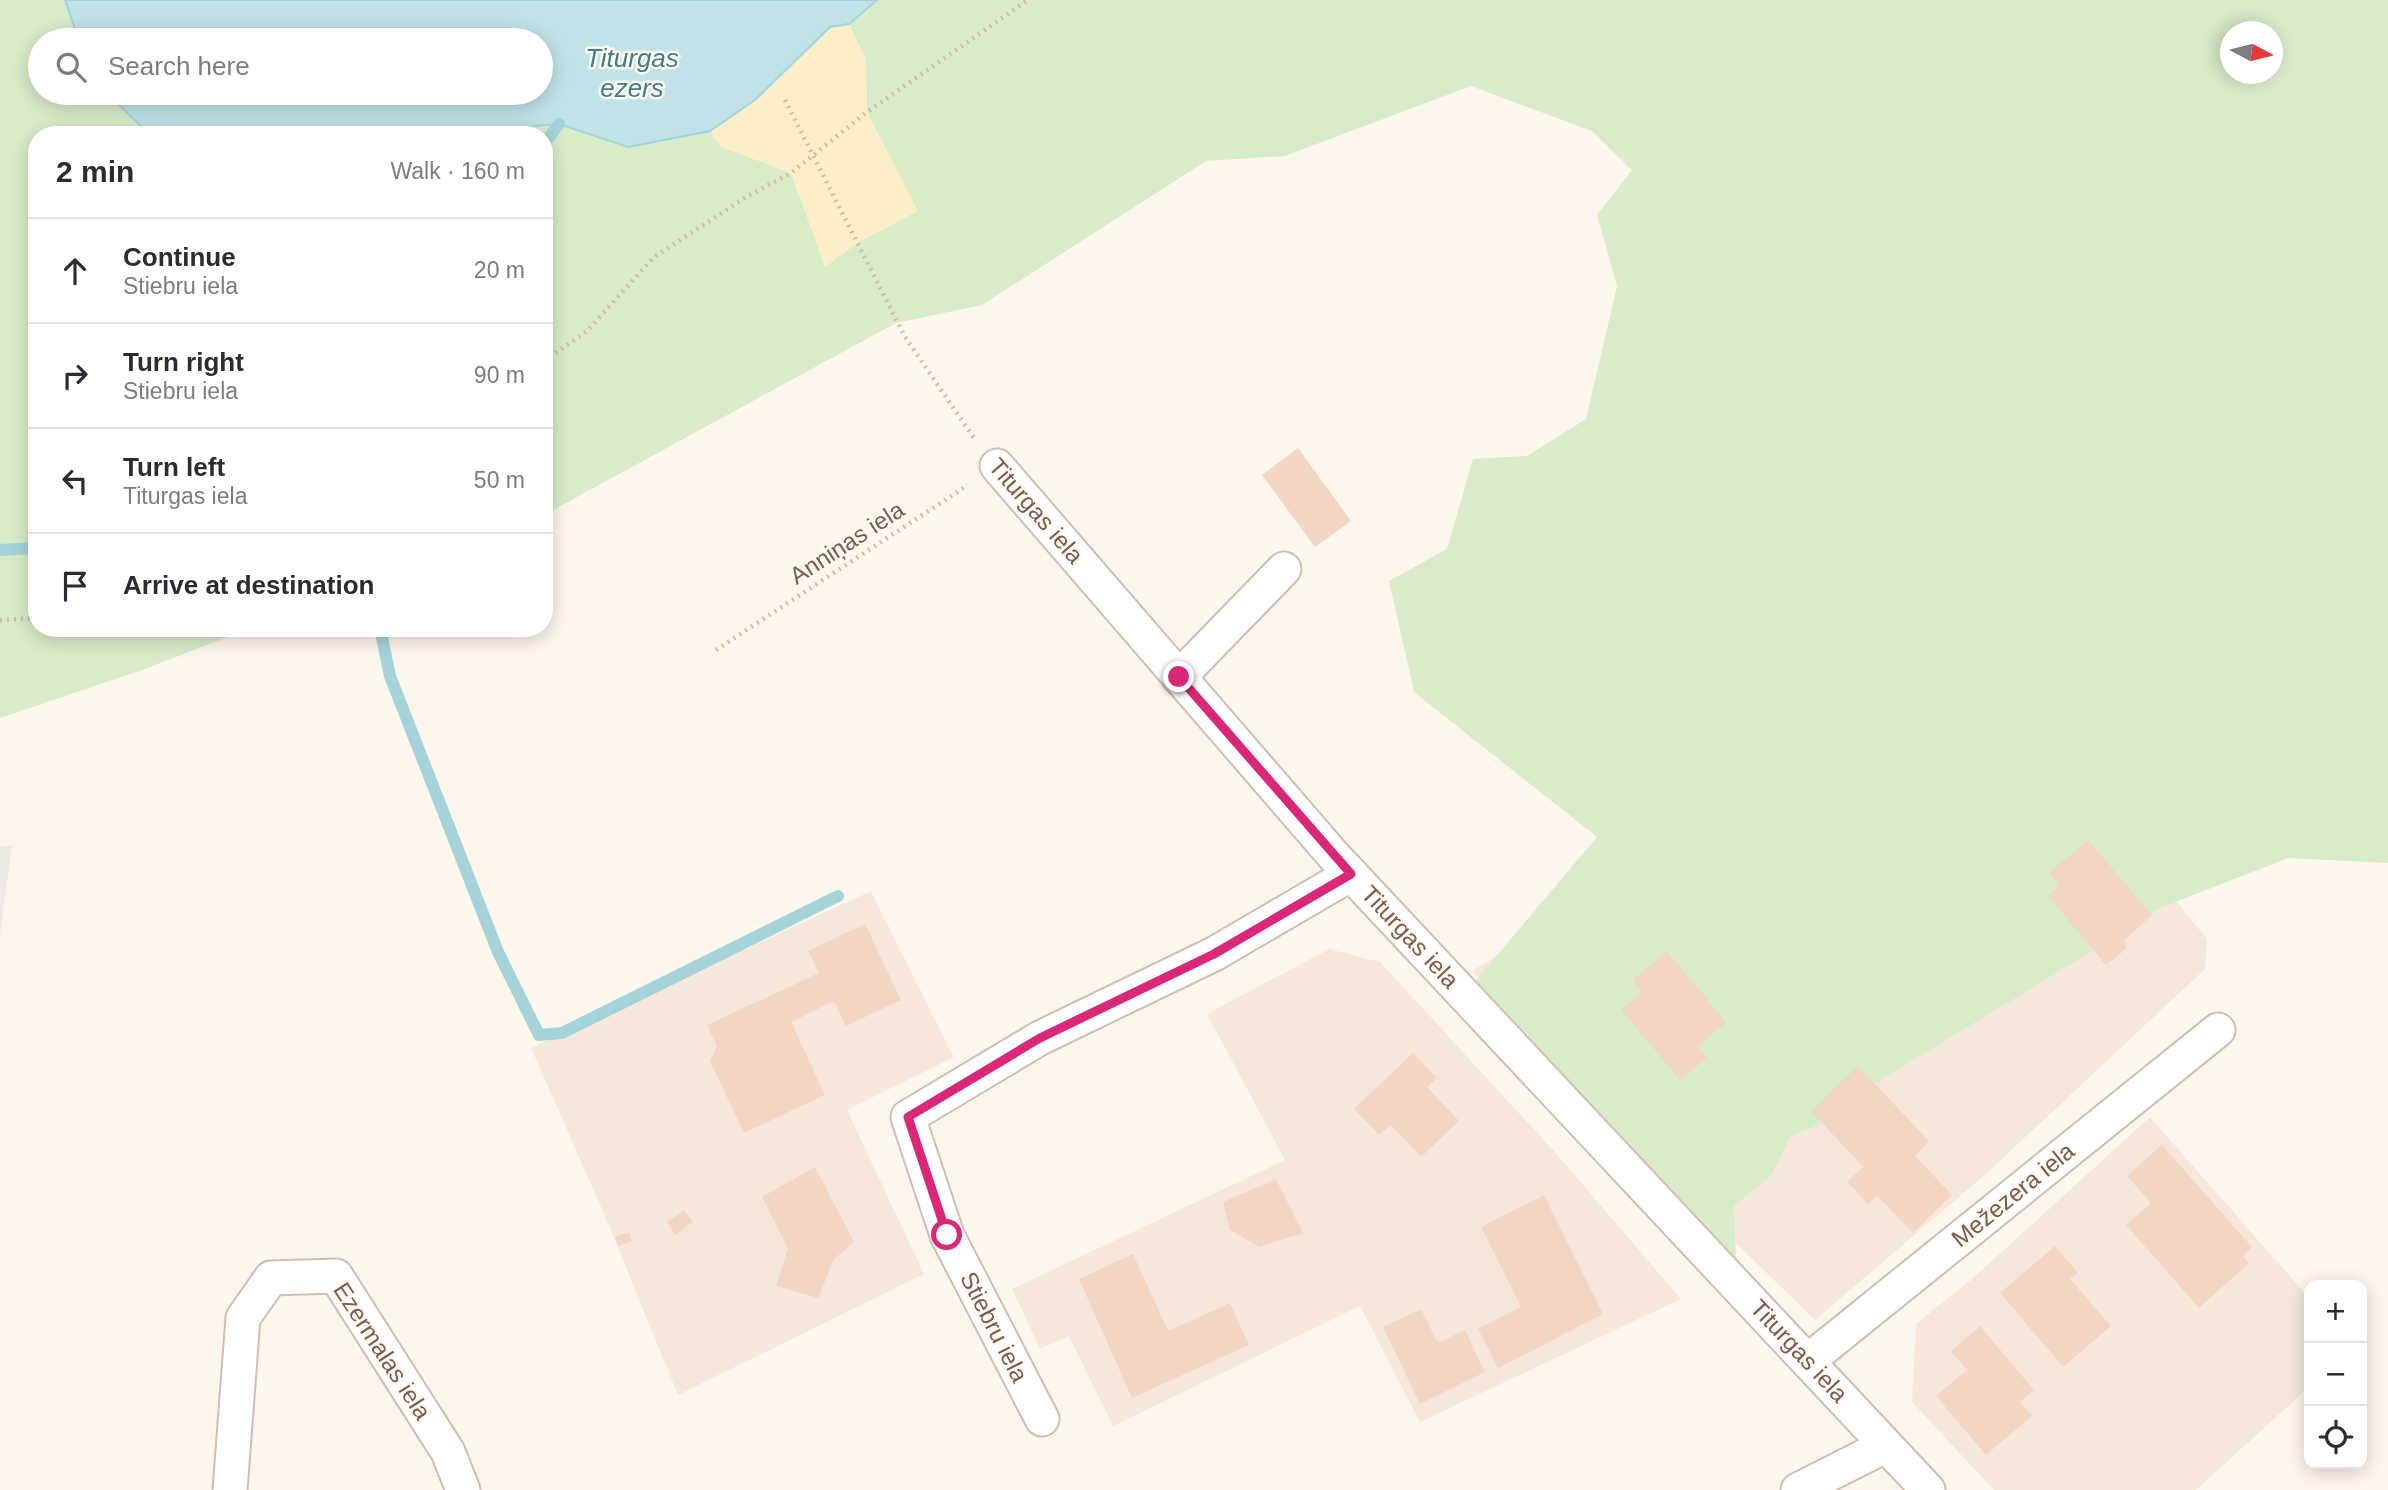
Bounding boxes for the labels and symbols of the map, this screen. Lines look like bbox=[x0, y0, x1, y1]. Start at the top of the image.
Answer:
north arrow bbox=[2220, 21, 2283, 84]
water label: Titurgas ezers bbox=[585, 43, 679, 103]
street label: Titurgas iela bbox=[984, 453, 1090, 569]
street label: Anniņas iela bbox=[785, 495, 909, 590]
route end bbox=[1163, 661, 1194, 692]
street label: Titurgas iela bbox=[1356, 880, 1465, 994]
street label: Mežezera iela bbox=[1946, 1137, 2080, 1252]
route start bbox=[931, 1219, 962, 1250]
street label: Stiebru iela bbox=[955, 1267, 1034, 1387]
street label: Ezermalas iela bbox=[328, 1277, 437, 1425]
street label: Titurgas iela bbox=[1745, 1294, 1854, 1408]

